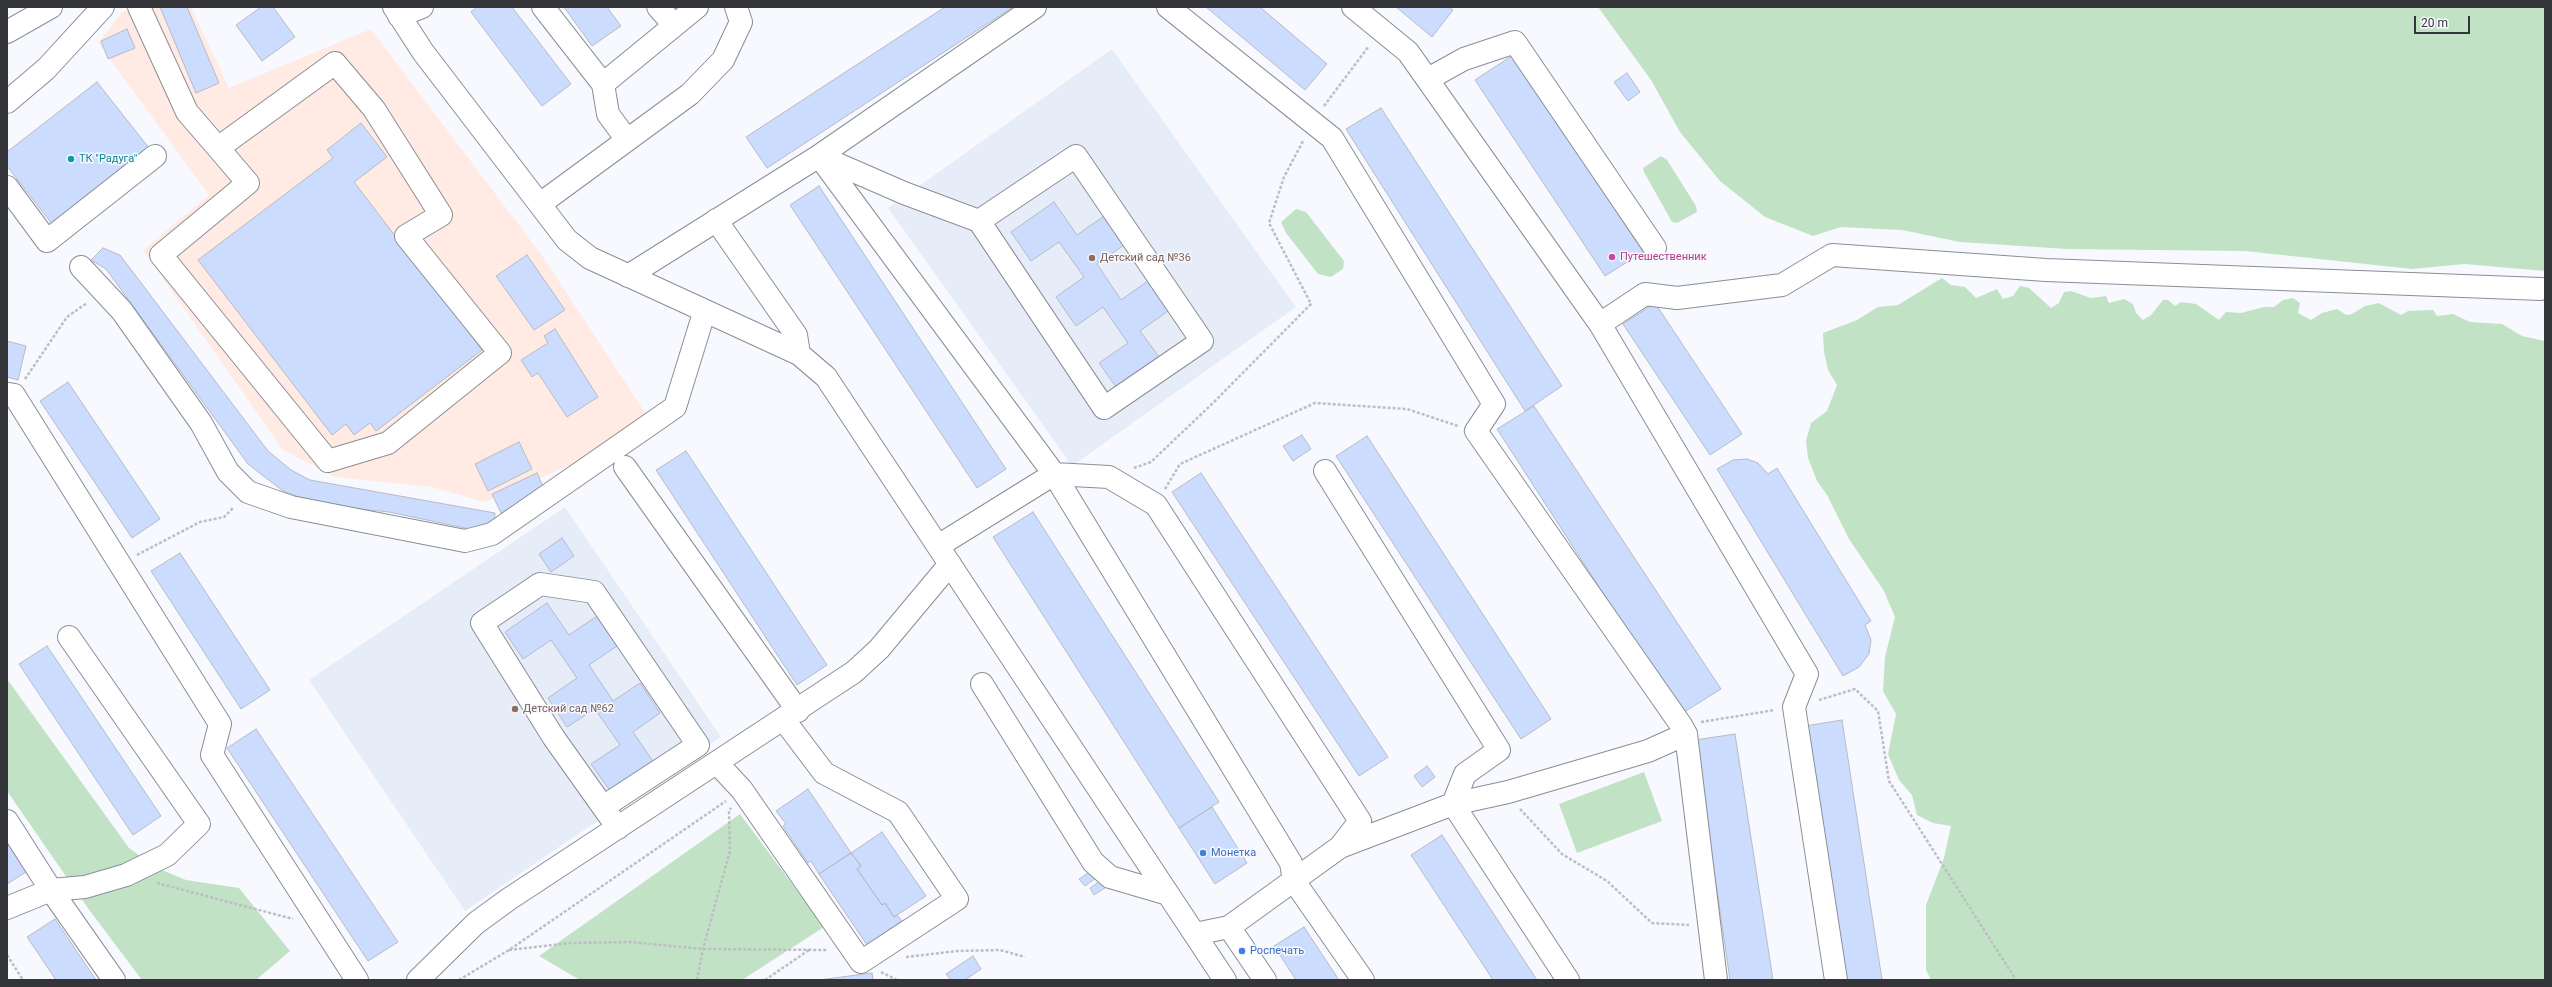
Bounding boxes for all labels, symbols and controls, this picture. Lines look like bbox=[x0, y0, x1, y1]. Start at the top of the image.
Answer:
scale bar bbox=[2416, 8, 2472, 34]
text: 20 m bbox=[2421, 16, 2448, 30]
place label: ТК "Радуга" bbox=[79, 152, 137, 166]
marker: ТК "Радуга" bbox=[66, 154, 76, 164]
place label: Путешественник bbox=[1620, 250, 1707, 264]
place label: Детский сад №36 bbox=[1100, 251, 1191, 265]
marker: Путешественник bbox=[1607, 252, 1617, 262]
marker: Детский сад №36 bbox=[1087, 253, 1097, 263]
place label: Детский сад №62 bbox=[523, 702, 614, 716]
marker: Детский сад №62 bbox=[510, 704, 520, 714]
place label: Монетка bbox=[1211, 846, 1256, 860]
marker: Монетка bbox=[1198, 848, 1208, 858]
place label: Роспечать bbox=[1250, 944, 1304, 958]
marker: Роспечать bbox=[1237, 946, 1247, 956]

